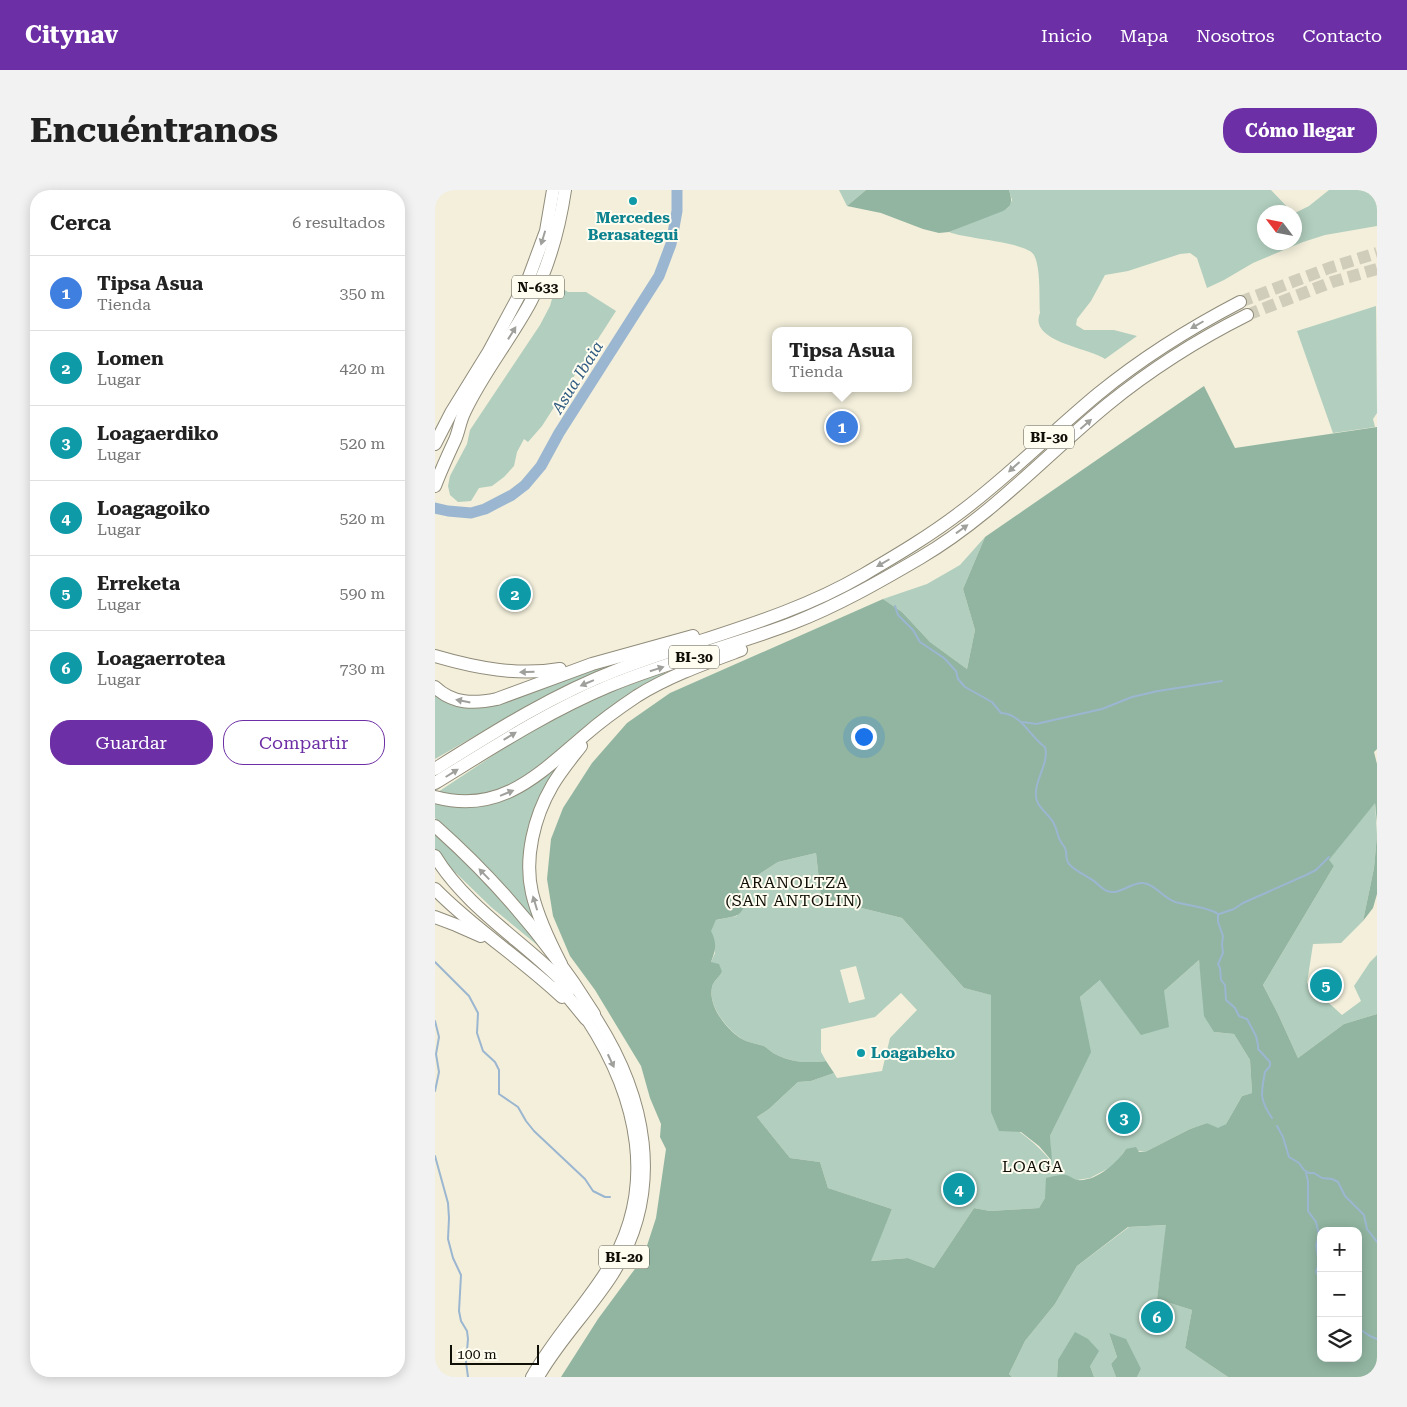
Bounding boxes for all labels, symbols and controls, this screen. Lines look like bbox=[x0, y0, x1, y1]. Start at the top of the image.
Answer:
text: Citynav bbox=[25, 21, 118, 49]
text: Inicio bbox=[1041, 25, 1092, 46]
text: Mapa bbox=[1120, 25, 1168, 46]
text: Nosotros bbox=[1196, 25, 1274, 46]
text: Contacto bbox=[1302, 25, 1382, 46]
button: Cómo llegar bbox=[1223, 108, 1377, 153]
text: Encuéntranos bbox=[30, 110, 278, 151]
marker: Mercedes Berasategui bbox=[627, 195, 639, 207]
north arrow bbox=[1257, 205, 1302, 250]
place label: Mercedes Berasategui bbox=[588, 209, 678, 244]
text: Cerca bbox=[50, 211, 111, 235]
text: 6 resultados bbox=[292, 213, 385, 232]
one-way arrow bbox=[539, 230, 547, 245]
text: Tipsa Asua bbox=[97, 272, 203, 295]
road number: N-633 bbox=[512, 275, 564, 298]
text: 1 bbox=[62, 284, 70, 303]
text: 350 m bbox=[339, 284, 385, 303]
text: Tienda bbox=[97, 295, 151, 314]
one-way arrow bbox=[1191, 321, 1204, 330]
one-way arrow bbox=[508, 326, 517, 339]
popup bbox=[772, 327, 912, 392]
water label: Asua Ibaia bbox=[547, 337, 607, 418]
text: Tipsa Asua bbox=[789, 339, 895, 362]
text: Lomen bbox=[97, 347, 164, 370]
text: 2 bbox=[62, 359, 70, 378]
text: 420 m bbox=[339, 359, 385, 378]
text: Tienda bbox=[789, 362, 843, 381]
text: Lugar bbox=[97, 370, 141, 389]
pin: 1 bbox=[826, 408, 858, 446]
one-way arrow bbox=[1079, 418, 1092, 429]
text: Loagaerdiko bbox=[97, 422, 219, 445]
road number: BI-30 bbox=[1024, 426, 1074, 448]
text: 3 bbox=[62, 434, 70, 453]
text: 520 m bbox=[339, 434, 385, 453]
text: Lugar bbox=[97, 445, 141, 464]
one-way arrow bbox=[1008, 462, 1021, 473]
text: Loagagoiko bbox=[97, 497, 210, 520]
text: 4 bbox=[62, 509, 70, 528]
text: 520 m bbox=[339, 509, 385, 528]
text: Lugar bbox=[97, 520, 141, 539]
one-way arrow bbox=[955, 524, 969, 534]
one-way arrow bbox=[877, 559, 890, 568]
text: Erreketa bbox=[97, 572, 180, 595]
pin: 2 bbox=[499, 575, 531, 613]
text: 5 bbox=[62, 584, 70, 603]
text: 590 m bbox=[339, 584, 385, 603]
text: Lugar bbox=[97, 595, 141, 614]
road number: BI-30 bbox=[669, 646, 719, 668]
text: Loagaerrotea bbox=[97, 647, 225, 670]
text: 6 bbox=[62, 659, 70, 678]
text: 730 m bbox=[339, 659, 385, 678]
one-way arrow bbox=[650, 664, 665, 672]
one-way arrow bbox=[518, 668, 534, 676]
text: Lugar bbox=[97, 670, 141, 689]
one-way arrow bbox=[580, 679, 594, 687]
one-way arrow bbox=[454, 697, 470, 705]
button: Guardar bbox=[50, 720, 213, 765]
button: Compartir bbox=[223, 720, 385, 765]
your location bbox=[851, 724, 877, 750]
one-way arrow bbox=[503, 732, 516, 741]
one-way arrow bbox=[445, 768, 458, 777]
one-way arrow bbox=[500, 788, 514, 796]
one-way arrow bbox=[478, 868, 490, 880]
district label: ARANOLTZA (SAN ANTOLIN) bbox=[725, 873, 863, 910]
one-way arrow bbox=[531, 895, 539, 910]
pin: 5 bbox=[1310, 966, 1342, 1004]
place label: Loagabeko bbox=[871, 1044, 956, 1062]
marker: Loagabeko bbox=[855, 1047, 867, 1059]
one-way arrow bbox=[607, 1054, 615, 1068]
pin: 3 bbox=[1108, 1099, 1140, 1137]
district label: LOAGA bbox=[1002, 1157, 1064, 1176]
pin: 4 bbox=[943, 1170, 975, 1208]
map controls bbox=[1317, 1227, 1362, 1362]
button: + bbox=[1317, 1227, 1362, 1272]
road number: BI-20 bbox=[599, 1246, 649, 1268]
button: − bbox=[1317, 1272, 1362, 1317]
pin: 6 bbox=[1141, 1298, 1173, 1336]
button: layers bbox=[1317, 1317, 1362, 1362]
scale bar bbox=[450, 1342, 539, 1365]
text: 100 m bbox=[457, 1346, 497, 1362]

